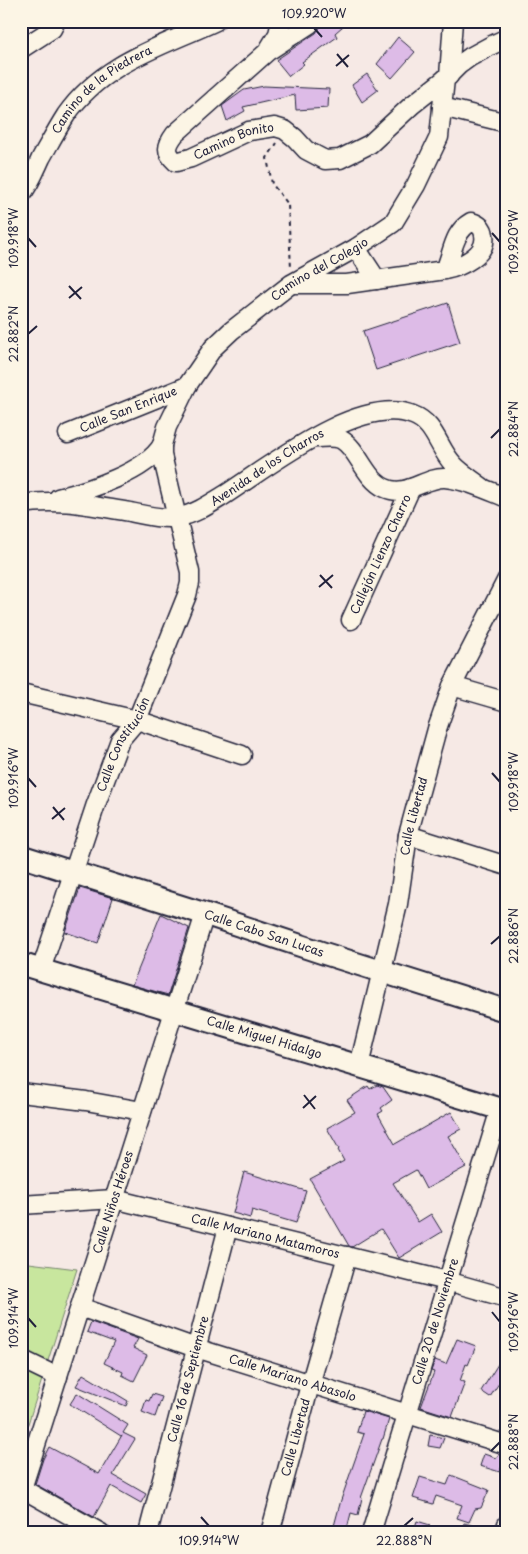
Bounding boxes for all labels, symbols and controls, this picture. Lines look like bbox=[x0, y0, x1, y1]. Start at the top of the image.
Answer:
text: 109.920°W bbox=[282, 4, 347, 22]
street label: Camino de la Piedrera bbox=[47, 40, 155, 137]
street label: Camino Bonito bbox=[190, 117, 275, 164]
text: 109.918°W bbox=[4, 207, 22, 268]
text: 109.920°W bbox=[504, 209, 522, 274]
street label: Camino del Colegio bbox=[266, 232, 371, 305]
text: 22.882°N bbox=[4, 306, 22, 362]
street label: Calle San Enrique bbox=[76, 381, 179, 436]
text: 22.884°N bbox=[504, 401, 522, 457]
street label: Avenida de los Charros bbox=[207, 423, 327, 510]
street label: Callejón Lienzo Charro bbox=[345, 491, 415, 617]
street label: Calle Constitución bbox=[92, 694, 153, 794]
text: 109.916°W bbox=[4, 747, 22, 809]
text: 109.918°W bbox=[504, 751, 522, 812]
street label: Calle Libertad bbox=[395, 775, 432, 856]
street label: Calle Cabo San Lucas bbox=[202, 904, 327, 961]
text: 22.886°N bbox=[504, 908, 522, 964]
street label: Calle Miguel Hidalgo bbox=[205, 1011, 324, 1063]
street label: Calle Niños Héroes bbox=[87, 1148, 137, 1256]
street label: Calle Mariano Matamoros bbox=[189, 1208, 342, 1262]
street label: Calle 20 de Noviembre bbox=[407, 1255, 462, 1387]
text: 109.914°W bbox=[4, 1287, 22, 1348]
text: 109.916°W bbox=[504, 1291, 522, 1353]
street label: Calle 16 de Septiembre bbox=[162, 1313, 213, 1444]
street label: Calle Mariano Abasolo bbox=[227, 1349, 359, 1405]
street label: Calle Libertad bbox=[276, 1396, 314, 1478]
text: 22.888°N bbox=[504, 1414, 522, 1470]
text: 109.914°W bbox=[179, 1531, 240, 1549]
text: 22.888°N bbox=[376, 1531, 432, 1549]

